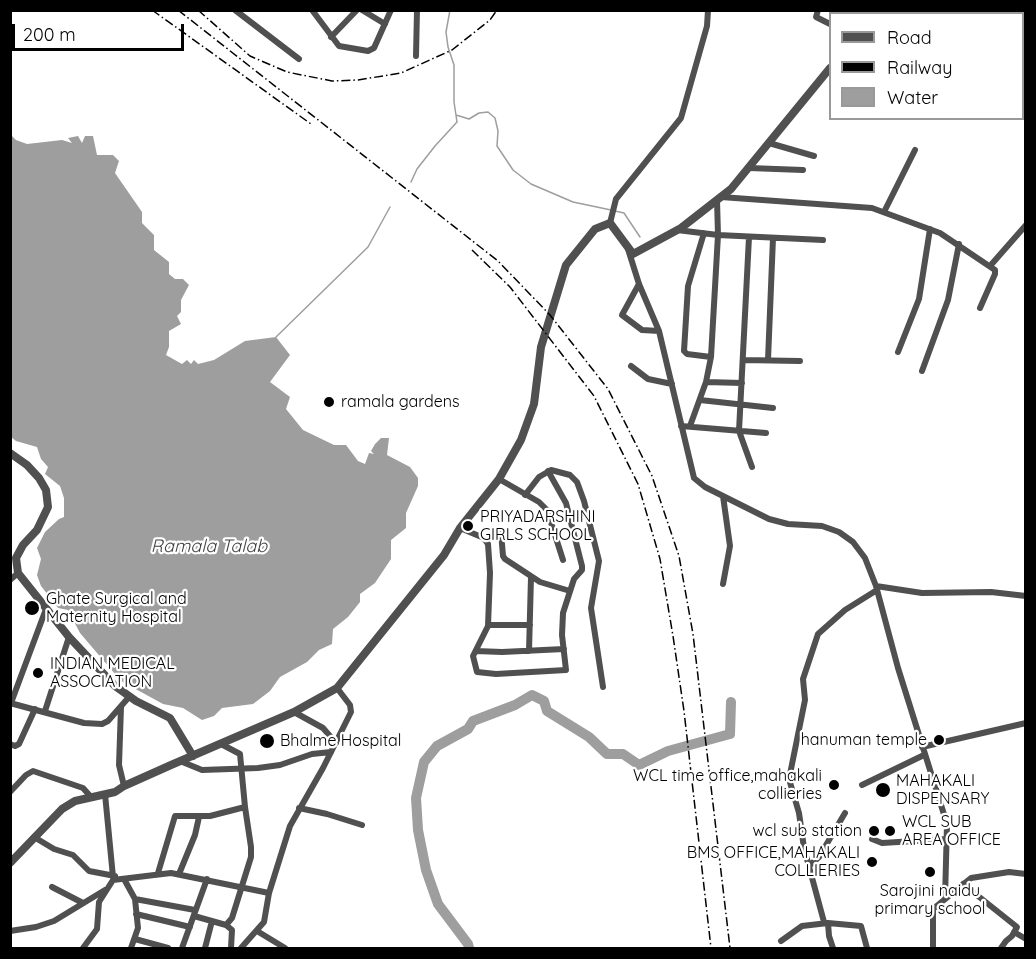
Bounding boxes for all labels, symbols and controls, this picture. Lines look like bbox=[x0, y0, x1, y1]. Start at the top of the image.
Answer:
scale bar bbox=[15, 12, 188, 50]
legend bbox=[829, 12, 1024, 120]
text: 200 m bbox=[23, 23, 76, 46]
text: Road bbox=[887, 26, 932, 49]
text: Railway bbox=[887, 56, 953, 79]
text: Water bbox=[887, 86, 938, 109]
place label: ramala gardens bbox=[341, 392, 460, 412]
marker: ramala gardens bbox=[322, 395, 336, 409]
place label: PRIYADARSHINI GIRLS SCHOOL bbox=[480, 507, 596, 545]
marker: PRIYADARSHINI GIRLS SCHOOL bbox=[461, 519, 475, 533]
water label: Ramala Talab bbox=[151, 536, 267, 558]
place label: Ghate Surgical and Maternity Hospital bbox=[46, 589, 187, 627]
marker: Ghate Surgical and Maternity Hospital bbox=[23, 599, 41, 617]
place label: INDIAN MEDICAL ASSOCIATION bbox=[50, 654, 175, 692]
marker: INDIAN MEDICAL ASSOCIATION bbox=[31, 666, 45, 680]
place label: hanuman temple bbox=[801, 730, 927, 750]
place label: Bhalme Hospital bbox=[280, 731, 401, 751]
marker: Bhalme Hospital bbox=[258, 732, 276, 750]
marker: hanuman temple bbox=[932, 733, 946, 747]
place label: WCL time office,mahakali collieries bbox=[633, 766, 822, 804]
place label: MAHAKALI DISPENSARY bbox=[896, 771, 989, 809]
marker: WCL time office,mahakali collieries bbox=[827, 778, 841, 792]
marker: MAHAKALI DISPENSARY bbox=[874, 781, 892, 799]
place label: WCL SUB AREA OFFICE bbox=[902, 812, 1001, 850]
place label: wcl sub station bbox=[753, 821, 862, 841]
marker: wcl sub station bbox=[867, 824, 881, 838]
marker: WCL SUB AREA OFFICE bbox=[883, 824, 897, 838]
place label: BMS OFFICE,MAHAKALI COLLIERIES bbox=[687, 843, 860, 881]
marker: BMS OFFICE,MAHAKALI COLLIERIES bbox=[865, 855, 879, 869]
marker: Sarojini naidu primary school bbox=[923, 865, 937, 879]
place label: Sarojini naidu primary school bbox=[874, 881, 986, 919]

